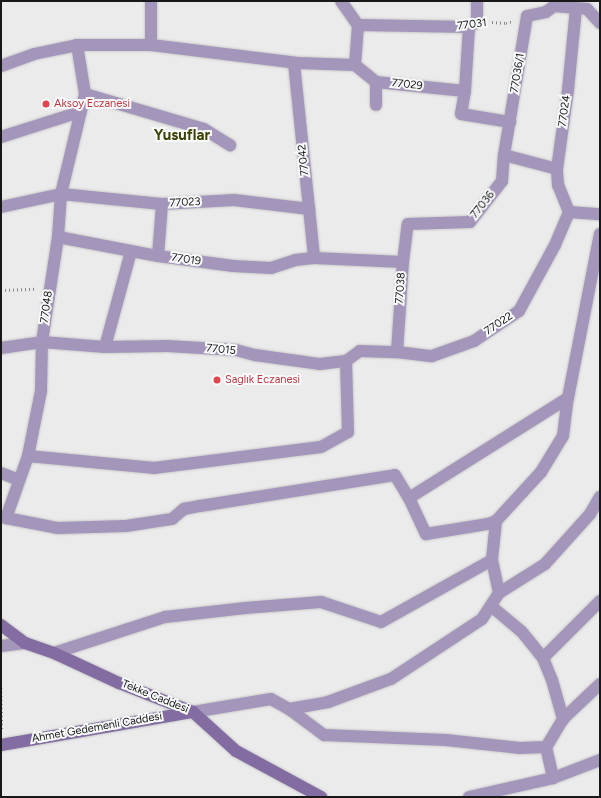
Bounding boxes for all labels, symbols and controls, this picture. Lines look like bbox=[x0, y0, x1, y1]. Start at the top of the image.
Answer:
street label: 77031 bbox=[457, 17, 487, 33]
street label: 77036/1 bbox=[508, 52, 528, 94]
street label: 77029 bbox=[391, 77, 423, 93]
street label: 77024 bbox=[556, 94, 574, 128]
place label: Aksoy Eczanesi bbox=[54, 97, 130, 111]
marker: Aksoy Eczanesi bbox=[41, 99, 51, 109]
district label: Yusuflar bbox=[154, 127, 210, 145]
street label: 77042 bbox=[296, 143, 312, 177]
street label: 77036 bbox=[468, 189, 498, 221]
street label: 77023 bbox=[169, 196, 201, 210]
street label: 77019 bbox=[170, 251, 202, 269]
street label: 77038 bbox=[393, 272, 409, 304]
street label: 77048 bbox=[38, 290, 56, 324]
street label: 77022 bbox=[482, 310, 516, 338]
street label: 77015 bbox=[206, 342, 236, 358]
place label: Saglık Eczanesi bbox=[225, 373, 300, 387]
marker: Saglık Eczanesi bbox=[212, 375, 222, 385]
street label: Tekke Caddesi bbox=[120, 678, 190, 716]
street label: Ahmet Gedemenli Caddesi bbox=[31, 710, 163, 746]

